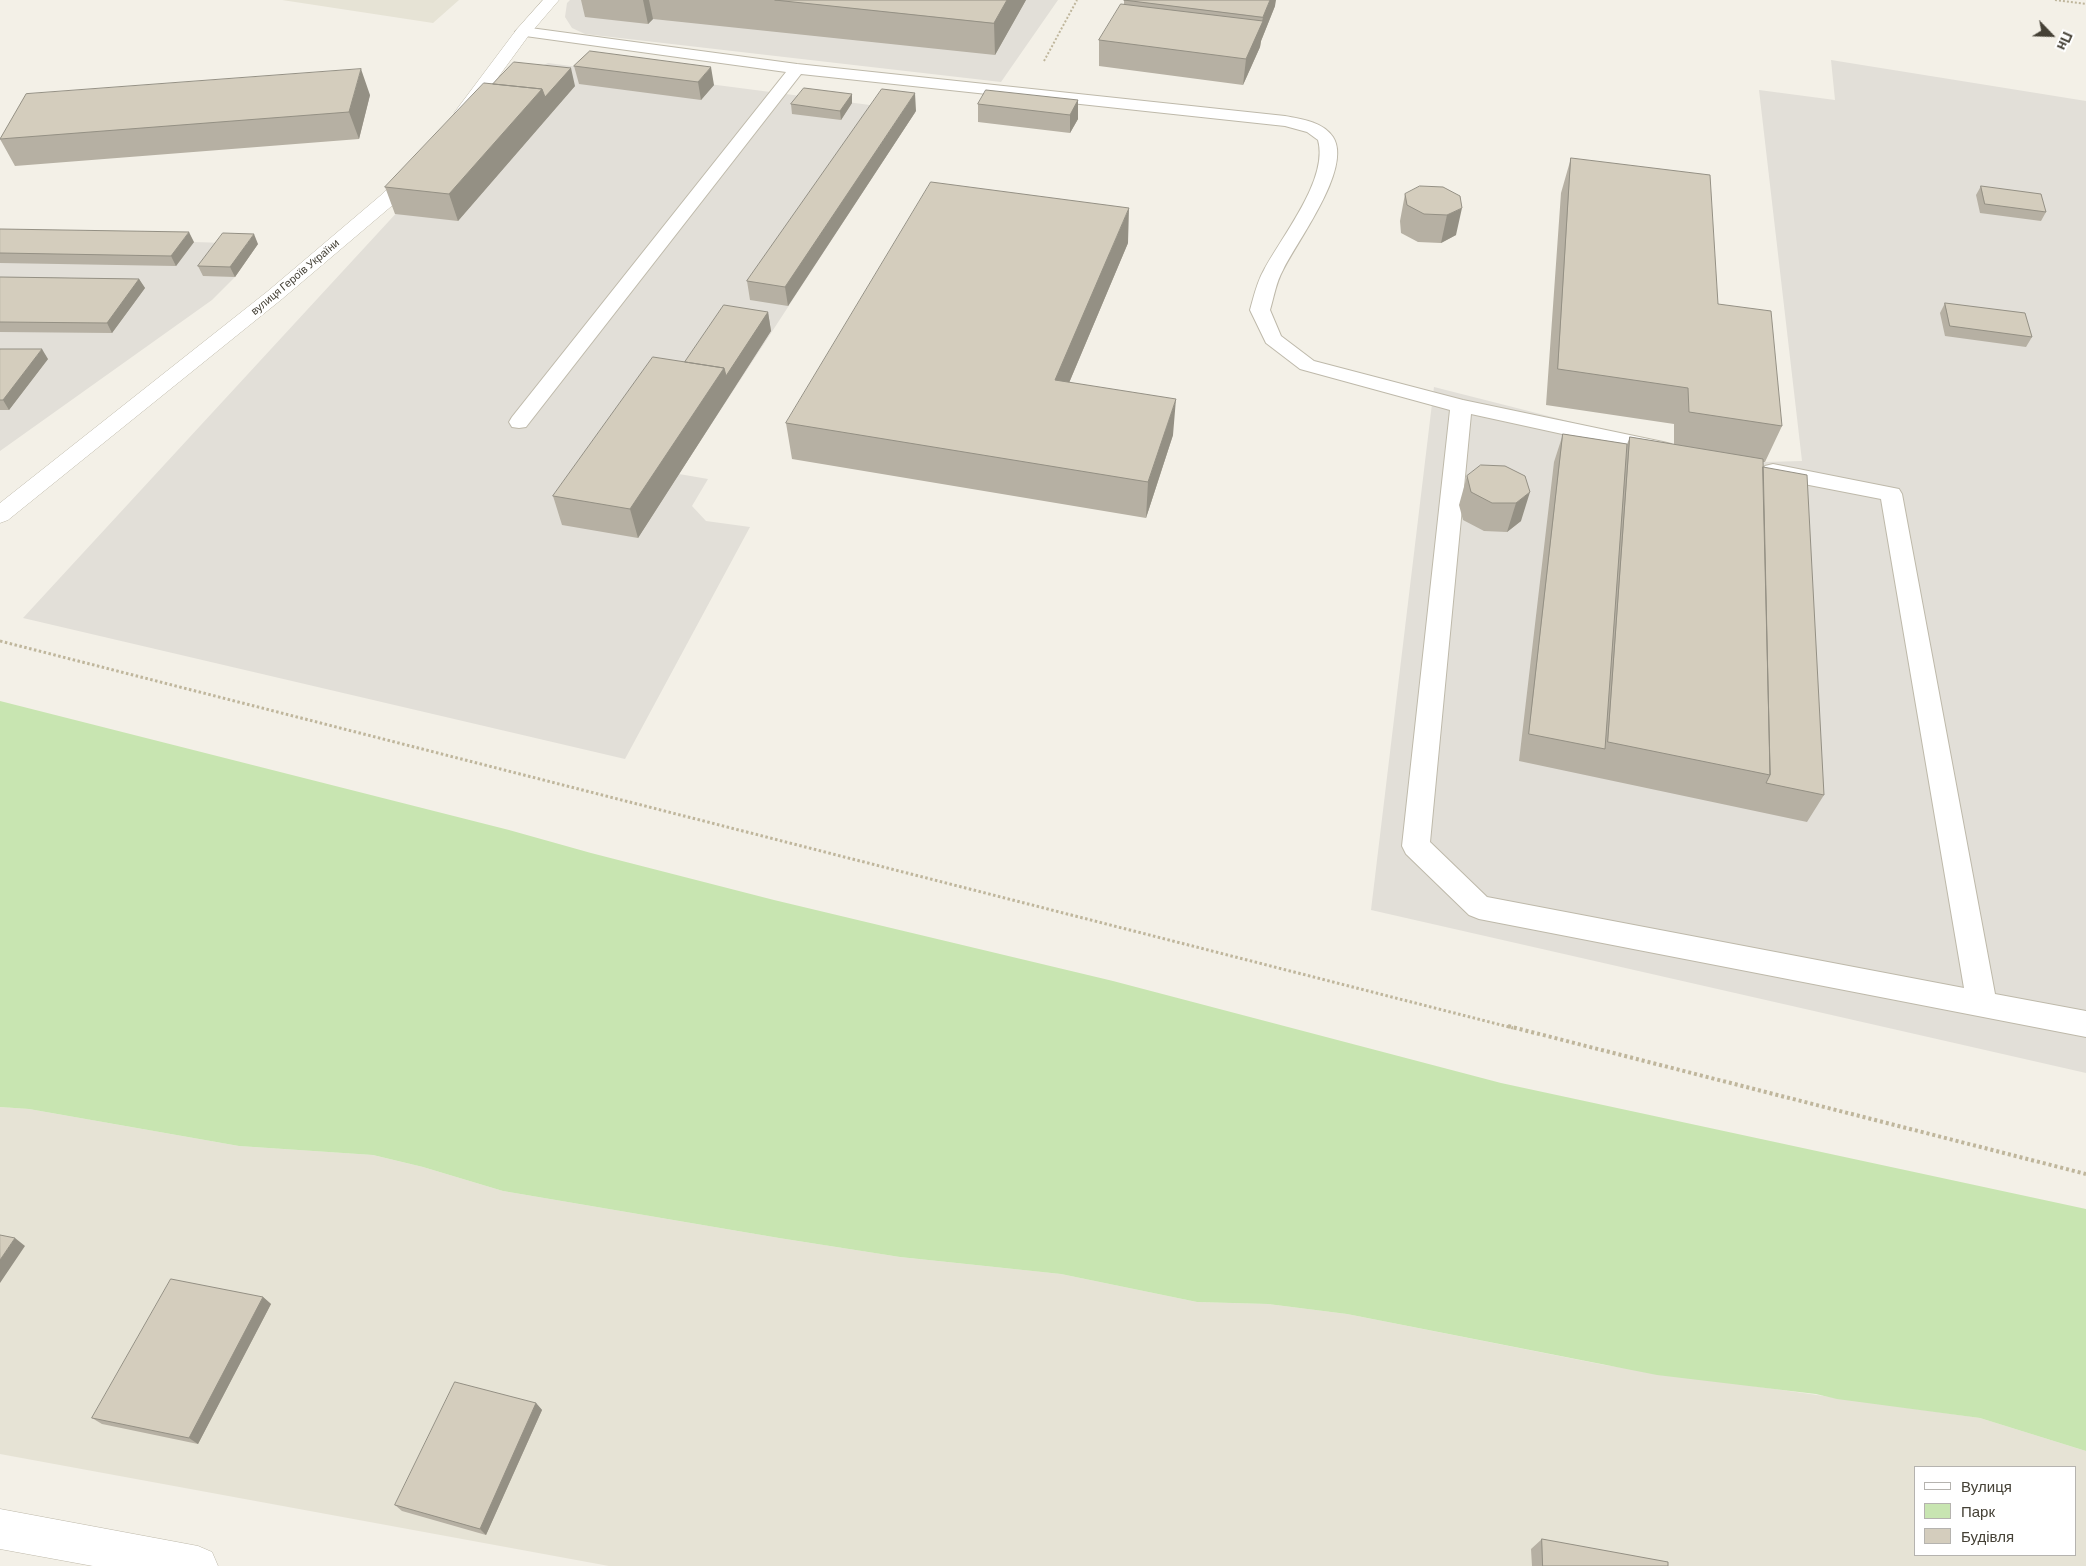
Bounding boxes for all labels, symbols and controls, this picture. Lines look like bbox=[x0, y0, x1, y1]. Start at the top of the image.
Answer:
north arrow bbox=[2026, 10, 2076, 60]
text: Пн bbox=[2054, 29, 2077, 53]
street label: вулиця Героїв України bbox=[248, 236, 342, 318]
legend bbox=[1914, 1466, 2076, 1556]
text: Вулиця bbox=[1961, 1477, 2012, 1495]
text: Парк bbox=[1961, 1502, 1995, 1520]
text: Будівля bbox=[1961, 1527, 2014, 1545]

